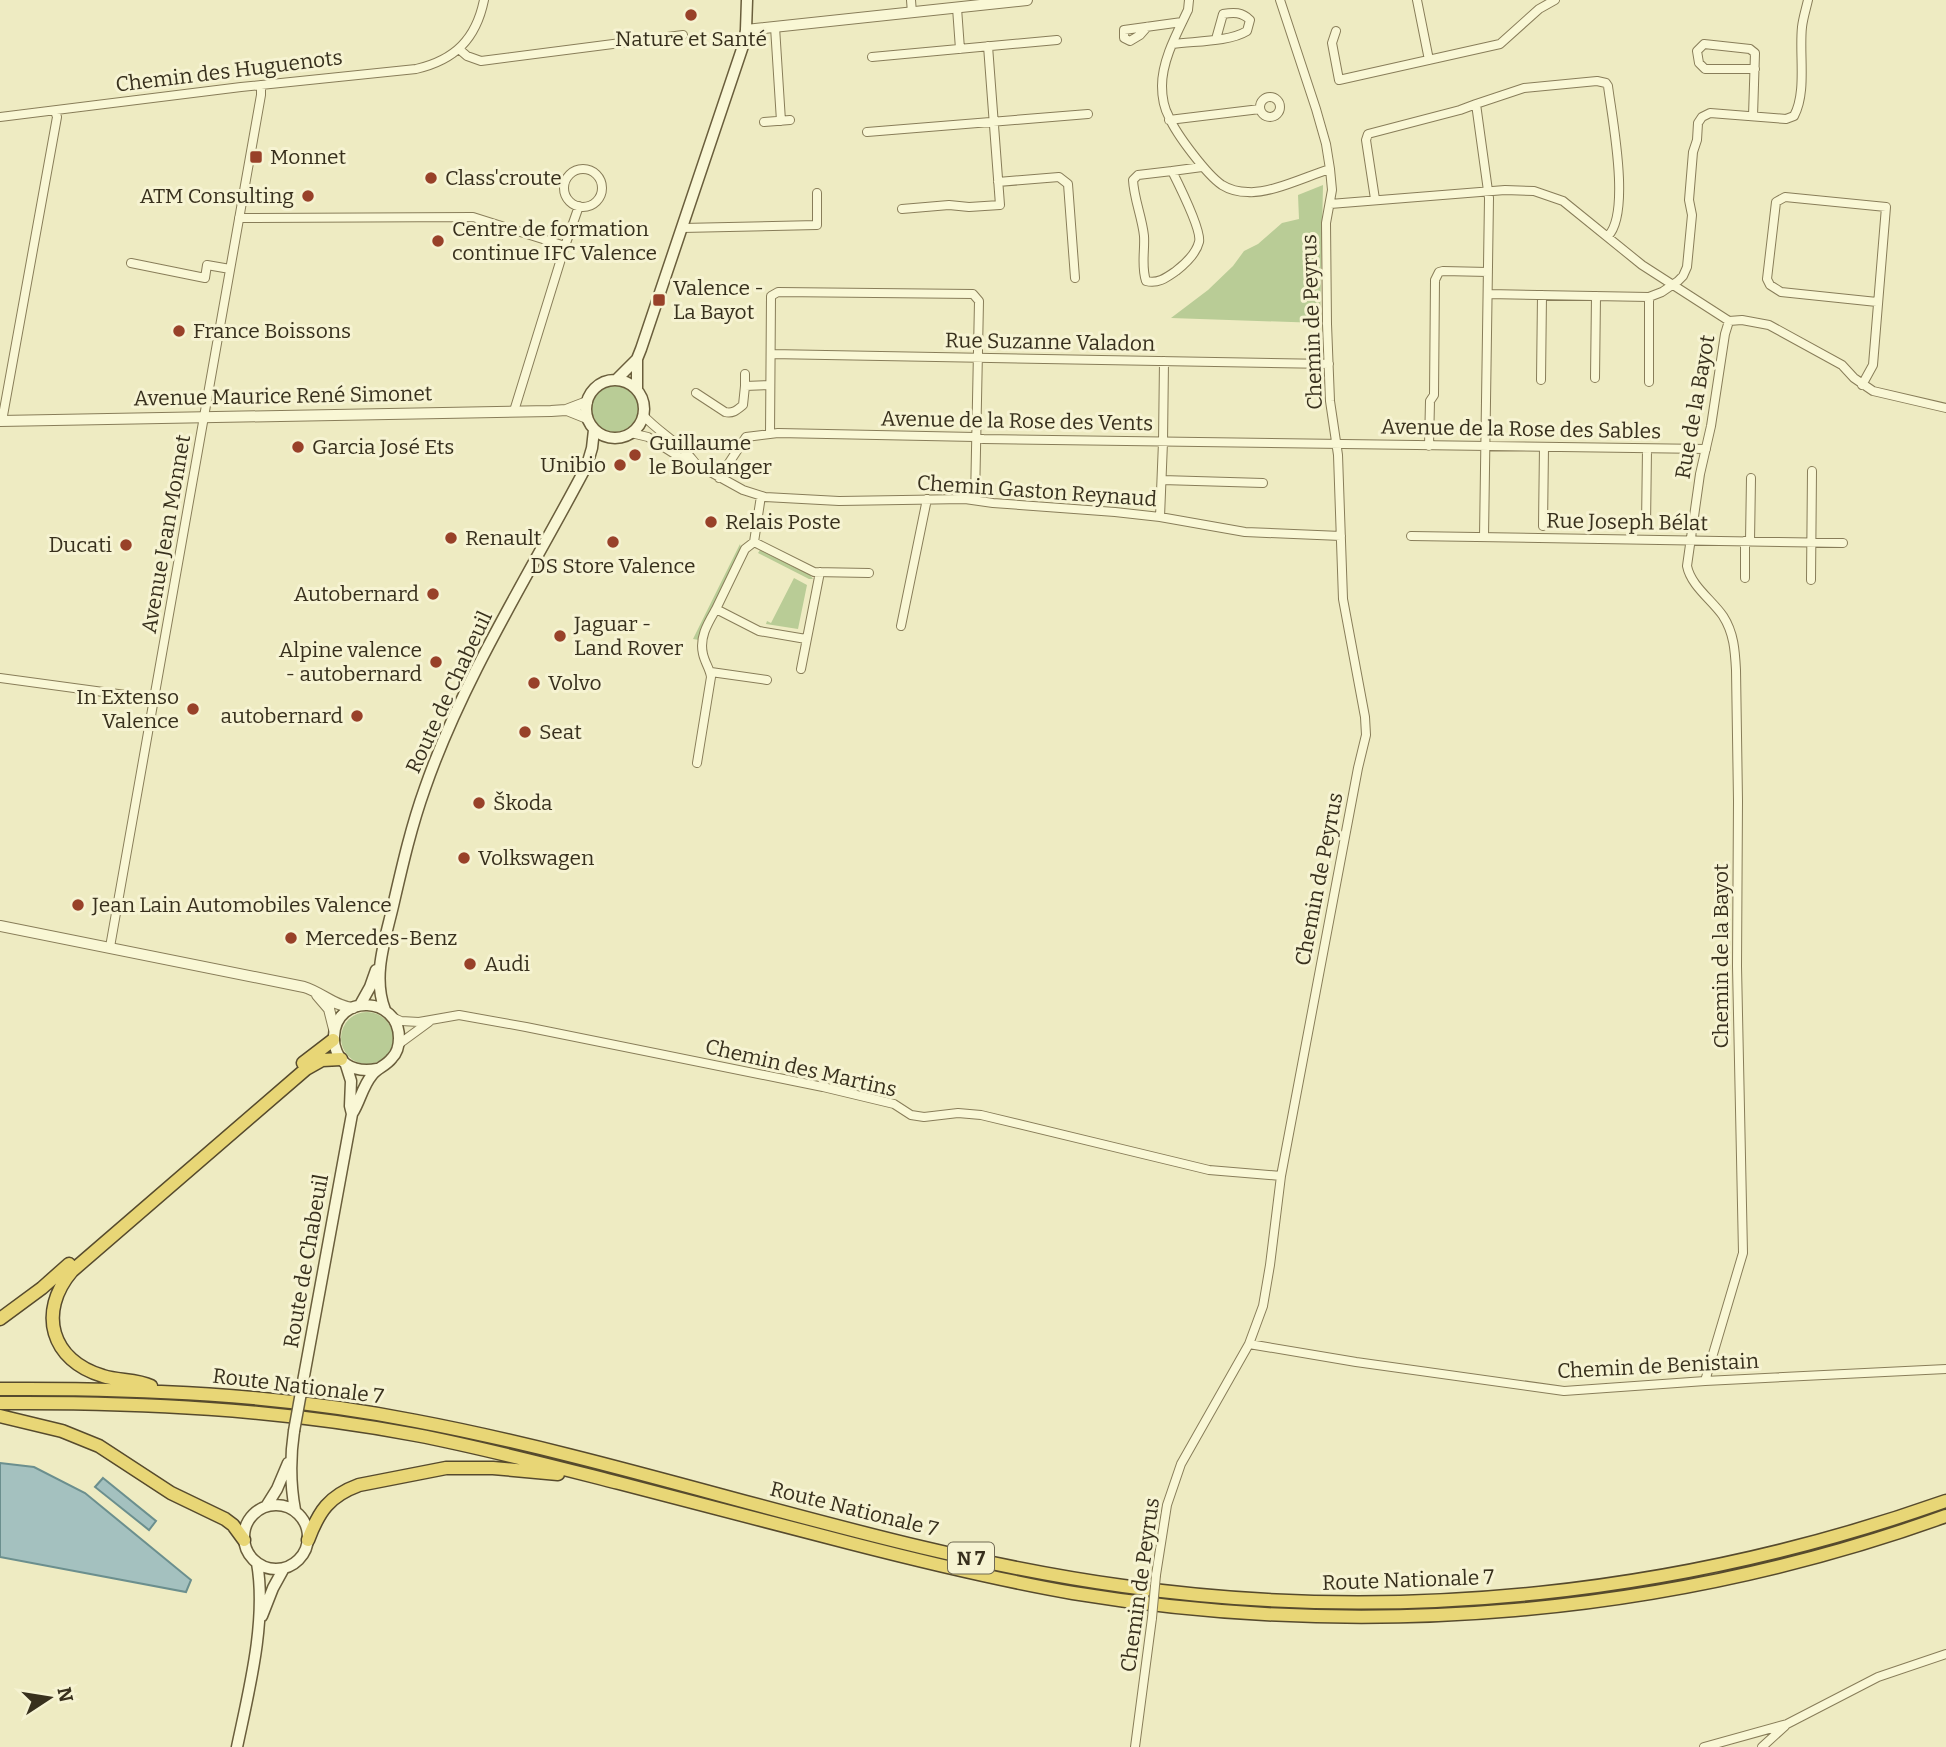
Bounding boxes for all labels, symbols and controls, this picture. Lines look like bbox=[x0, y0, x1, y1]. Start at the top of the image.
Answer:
marker: Nature et Santé bbox=[683, 7, 699, 23]
place label: Nature et Santé bbox=[615, 26, 767, 52]
street label: Chemin des Huguenots bbox=[114, 44, 344, 98]
place label: Monnet bbox=[270, 144, 347, 170]
marker: Monnet bbox=[248, 149, 264, 165]
place label: Class'croute bbox=[445, 165, 562, 191]
marker: Class'croute bbox=[423, 170, 439, 186]
place label: ATM Consulting bbox=[140, 183, 294, 209]
marker: ATM Consulting bbox=[300, 188, 316, 204]
place label: Centre de formation continue IFC Valence bbox=[452, 216, 657, 266]
marker: Centre de formation continue IFC Valence bbox=[430, 233, 446, 249]
street label: Chemin de Peyrus bbox=[1296, 234, 1328, 410]
place label: Valence - La Bayot bbox=[673, 275, 764, 325]
marker: Valence - La Bayot bbox=[651, 292, 667, 308]
place label: France Boissons bbox=[193, 318, 351, 344]
marker: France Boissons bbox=[171, 323, 187, 339]
street label: Rue Suzanne Valadon bbox=[945, 327, 1155, 357]
street label: Rue de la Bayot bbox=[1670, 332, 1721, 481]
street label: Avenue Maurice René Simonet bbox=[133, 380, 433, 412]
street label: Avenue de la Rose des Vents bbox=[881, 406, 1153, 436]
street label: Avenue de la Rose des Sables bbox=[1381, 414, 1661, 444]
place label: Guillaume le Boulanger bbox=[649, 430, 772, 480]
street label: Avenue Jean Monnet bbox=[136, 432, 196, 635]
place label: Garcia José Ets bbox=[312, 434, 454, 460]
marker: Garcia José Ets bbox=[290, 439, 306, 455]
marker: Guillaume le Boulanger bbox=[627, 447, 643, 463]
place label: Unibio bbox=[540, 452, 606, 478]
marker: Unibio bbox=[612, 457, 628, 473]
street label: Chemin Gaston Reynaud bbox=[916, 470, 1158, 512]
street label: Rue Joseph Bélat bbox=[1546, 508, 1709, 536]
place label: Relais Poste bbox=[725, 509, 841, 535]
marker: Relais Poste bbox=[703, 514, 719, 530]
place label: Renault bbox=[465, 525, 542, 551]
marker: Renault bbox=[443, 530, 459, 546]
place label: Ducati bbox=[48, 532, 112, 558]
marker: DS Store Valence bbox=[605, 534, 621, 550]
marker: Ducati bbox=[118, 537, 134, 553]
place label: DS Store Valence bbox=[531, 553, 695, 579]
place label: Autobernard bbox=[294, 581, 419, 607]
marker: Autobernard bbox=[425, 586, 441, 602]
street label: Route de Chabeuil bbox=[400, 607, 498, 777]
place label: Jaguar - Land Rover bbox=[573, 611, 683, 661]
marker: Jaguar - Land Rover bbox=[552, 628, 568, 644]
place label: Alpine valence - autobernard bbox=[279, 637, 422, 687]
marker: Alpine valence - autobernard bbox=[428, 654, 444, 670]
place label: Volvo bbox=[548, 670, 602, 696]
marker: Volvo bbox=[526, 675, 542, 691]
place label: In Extenso Valence bbox=[76, 684, 179, 734]
marker: In Extenso Valence bbox=[185, 701, 201, 717]
place label: autobernard bbox=[220, 703, 343, 729]
marker: autobernard bbox=[349, 708, 365, 724]
place label: Seat bbox=[539, 719, 582, 745]
marker: Seat bbox=[517, 724, 533, 740]
place label: Škoda bbox=[493, 790, 553, 816]
street label: Chemin de Peyrus bbox=[1289, 790, 1349, 968]
marker: Škoda bbox=[471, 795, 487, 811]
place label: Volkswagen bbox=[478, 845, 594, 871]
marker: Volkswagen bbox=[456, 850, 472, 866]
street label: Chemin de la Bayot bbox=[1708, 863, 1734, 1049]
place label: Jean Lain Automobiles Valence bbox=[91, 892, 392, 918]
marker: Jean Lain Automobiles Valence bbox=[70, 897, 86, 913]
place label: Mercedes-Benz bbox=[305, 925, 457, 951]
marker: Mercedes-Benz bbox=[283, 930, 299, 946]
place label: Audi bbox=[484, 951, 530, 977]
marker: Audi bbox=[462, 956, 478, 972]
street label: Chemin des Martins bbox=[703, 1033, 899, 1103]
street label: Route de Chabeuil bbox=[278, 1172, 334, 1350]
street label: Chemin de Benistain bbox=[1556, 1348, 1760, 1384]
street label: Route Nationale 7 bbox=[211, 1363, 386, 1409]
street label: Route Nationale 7 bbox=[767, 1476, 941, 1543]
street label: Chemin de Peyrus bbox=[1115, 1496, 1165, 1674]
road number: N 7 bbox=[948, 1542, 994, 1574]
street label: Route Nationale 7 bbox=[1321, 1564, 1495, 1596]
north arrow bbox=[14, 1663, 84, 1733]
text: N bbox=[52, 1685, 78, 1704]

